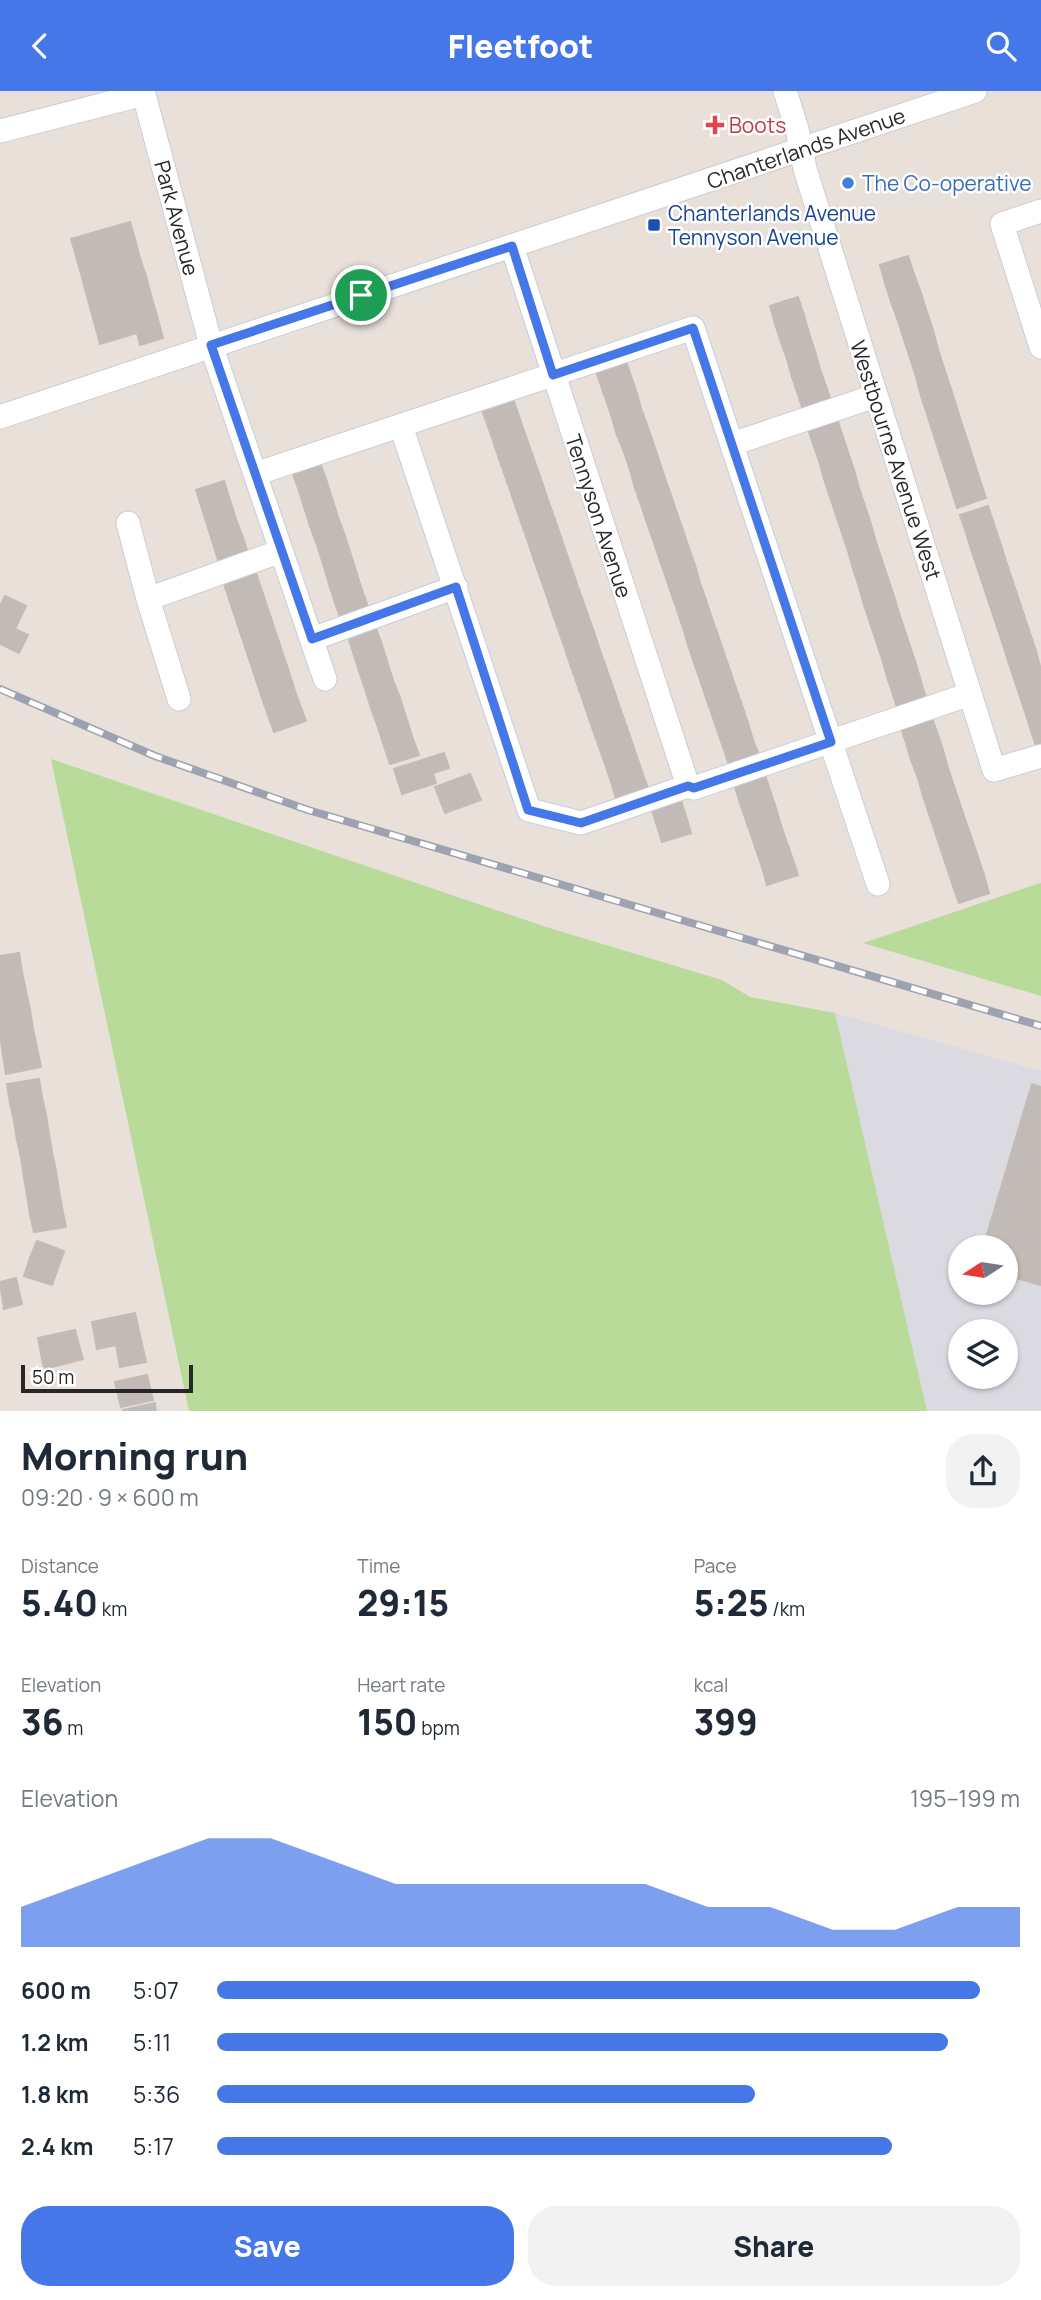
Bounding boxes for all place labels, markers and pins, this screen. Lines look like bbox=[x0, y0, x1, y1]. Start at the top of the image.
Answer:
place label: Boots bbox=[729, 111, 786, 139]
marker: Boots bbox=[707, 117, 723, 133]
place label: The Co-operative bbox=[862, 169, 1032, 197]
marker: The Co-operative bbox=[840, 175, 856, 191]
place label: Chanterlands Avenue Tennyson Avenue bbox=[668, 199, 876, 251]
marker: Chanterlands Avenue Tennyson Avenue bbox=[646, 217, 662, 233]
pin bbox=[331, 265, 391, 325]

